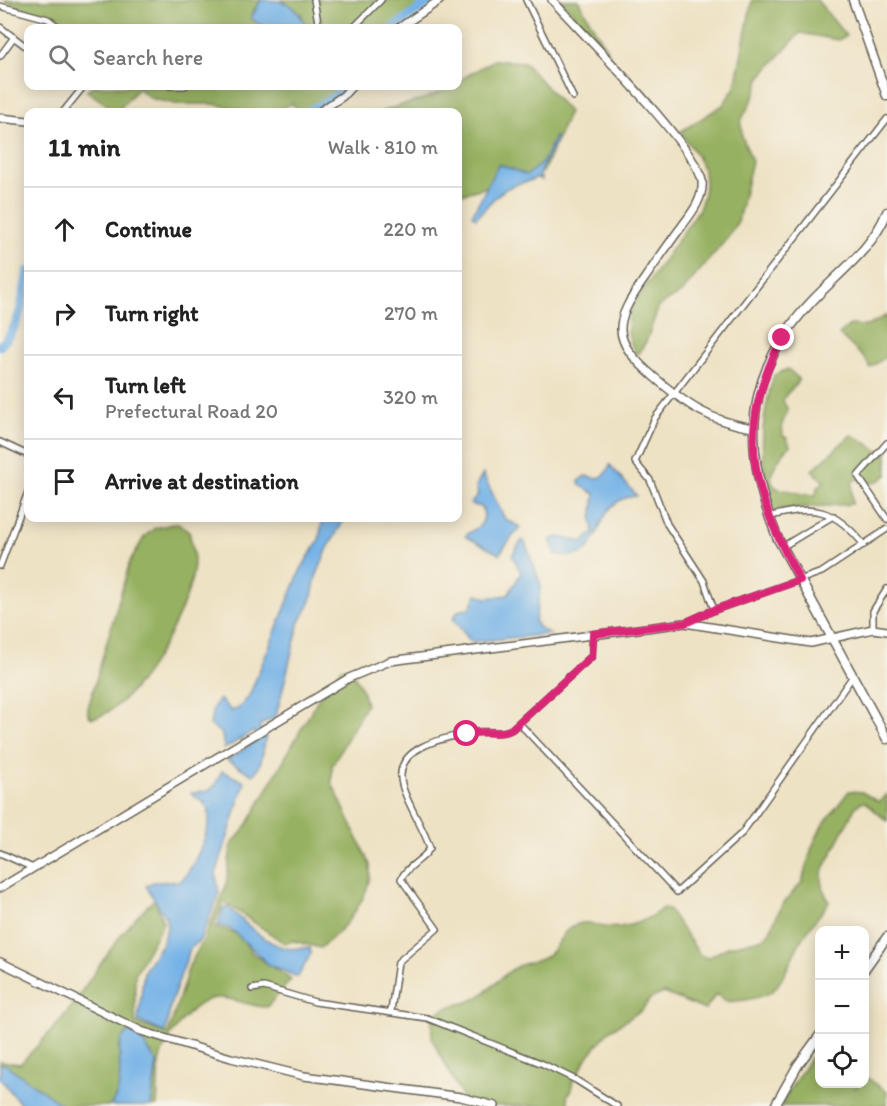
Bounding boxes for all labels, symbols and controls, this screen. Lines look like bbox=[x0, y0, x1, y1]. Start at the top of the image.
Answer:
search box bbox=[24, 24, 462, 90]
icon: search bbox=[45, 41, 78, 74]
text: Search here bbox=[93, 44, 203, 71]
text: 11 min bbox=[48, 131, 120, 163]
text: Walk · 810 m bbox=[328, 135, 438, 159]
icon: ahead bbox=[48, 213, 81, 246]
text: Continue bbox=[105, 216, 192, 243]
text: 220 m bbox=[383, 217, 438, 241]
icon: right bbox=[48, 297, 81, 330]
text: Turn right bbox=[105, 300, 199, 327]
text: 270 m bbox=[384, 301, 438, 325]
route end bbox=[768, 324, 794, 350]
text: Turn left bbox=[105, 372, 186, 399]
icon: left bbox=[48, 381, 81, 414]
text: 320 m bbox=[383, 385, 438, 409]
text: Prefectural Road 20 bbox=[105, 399, 278, 423]
icon: arrive bbox=[48, 465, 81, 498]
text: Arrive at destination bbox=[105, 468, 299, 495]
route start bbox=[453, 720, 479, 746]
map controls bbox=[815, 926, 869, 1088]
button: + bbox=[815, 926, 869, 980]
button: − bbox=[815, 980, 869, 1034]
button: locate bbox=[815, 1034, 869, 1088]

